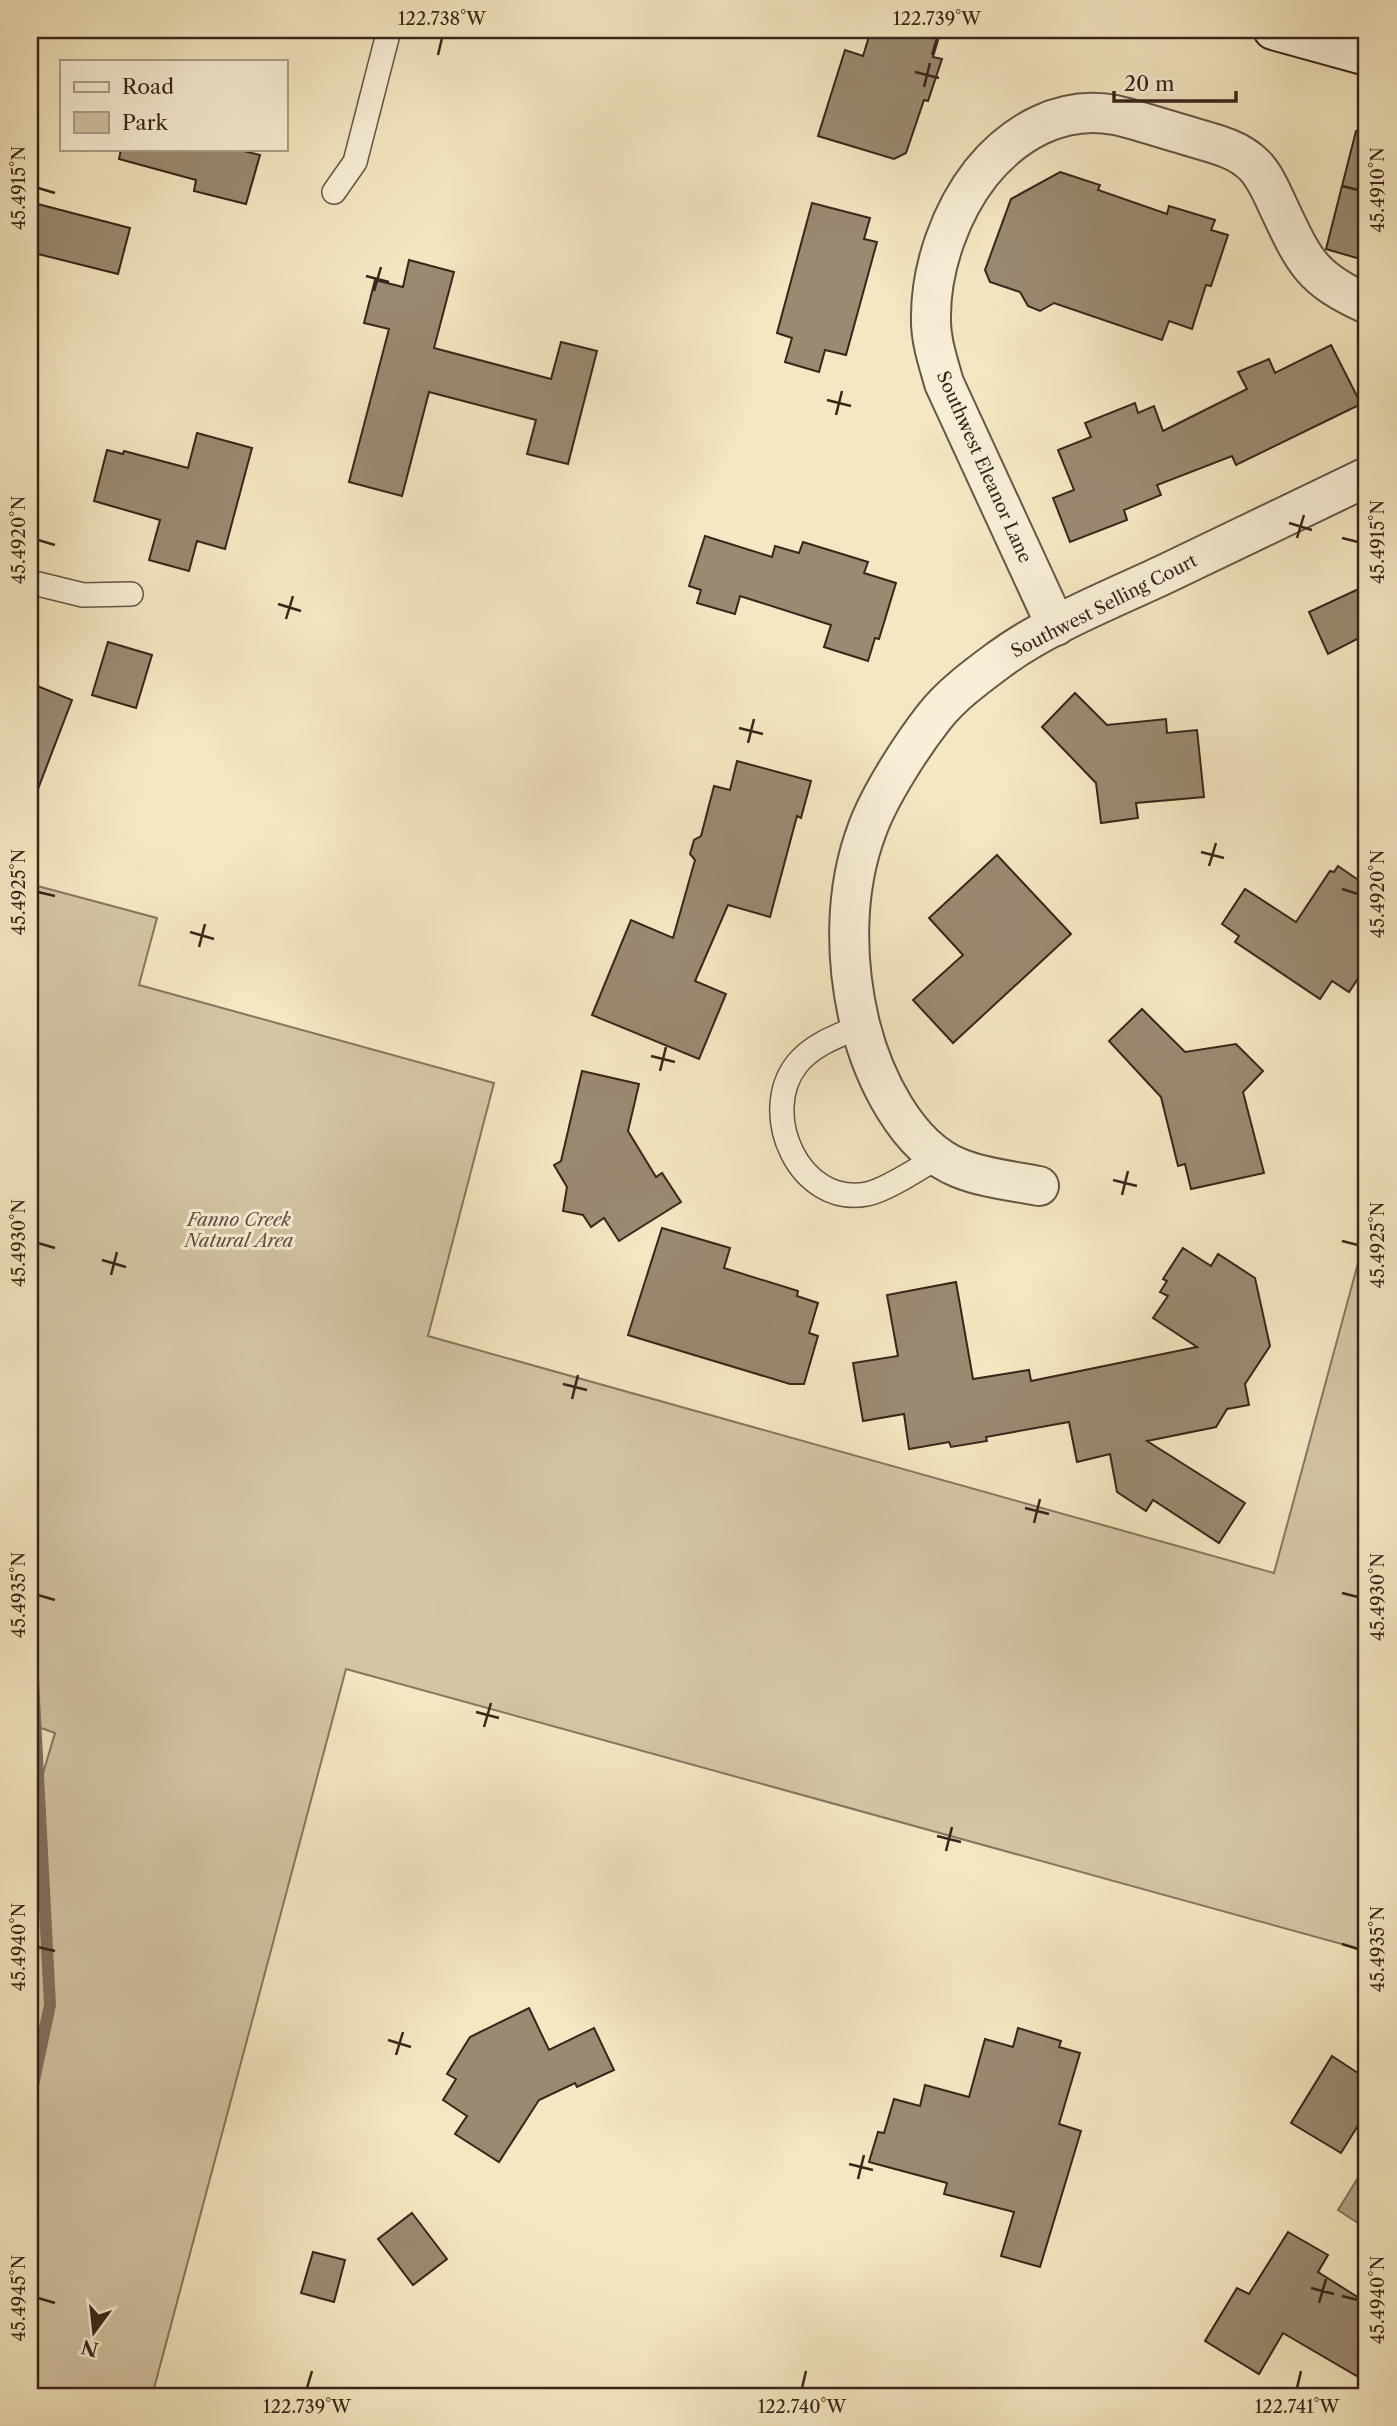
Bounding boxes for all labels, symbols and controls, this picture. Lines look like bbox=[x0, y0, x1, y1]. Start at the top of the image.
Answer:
text: 122.738°W bbox=[398, 8, 487, 30]
text: 122.739°W bbox=[893, 8, 982, 30]
legend bbox=[60, 60, 287, 150]
scale bar bbox=[1114, 60, 1236, 104]
text: 20 m bbox=[1124, 71, 1175, 96]
text: Road bbox=[122, 74, 174, 99]
text: Park bbox=[122, 110, 168, 135]
text: 45.4915°N bbox=[8, 146, 30, 230]
text: 45.4910°N bbox=[1367, 147, 1389, 233]
street label: Southwest Eleanor Lane bbox=[932, 368, 1036, 566]
text: 45.4920°N bbox=[8, 496, 30, 584]
text: 45.4915°N bbox=[1367, 500, 1389, 584]
street label: Southwest Selling Court bbox=[1007, 549, 1201, 663]
text: 45.4925°N bbox=[8, 848, 30, 935]
text: 45.4920°N bbox=[1367, 850, 1389, 938]
text: 45.4930°N bbox=[8, 1199, 30, 1287]
text: 45.4925°N bbox=[1367, 1201, 1389, 1288]
park label: Fanno Creek Natural Area bbox=[183, 1209, 294, 1252]
text: 45.4935°N bbox=[8, 1552, 30, 1638]
text: 45.4930°N bbox=[1367, 1553, 1389, 1641]
text: 45.4940°N bbox=[8, 1903, 30, 1991]
text: 45.4935°N bbox=[1367, 1906, 1389, 1992]
text: 45.4945°N bbox=[8, 2254, 30, 2341]
text: 45.4940°N bbox=[1367, 2256, 1389, 2344]
north arrow bbox=[60, 2296, 130, 2366]
text: N bbox=[79, 2335, 101, 2361]
text: 122.739°W bbox=[263, 2396, 352, 2418]
text: 122.740°W bbox=[758, 2396, 848, 2418]
text: 122.741°W bbox=[1255, 2396, 1341, 2418]

